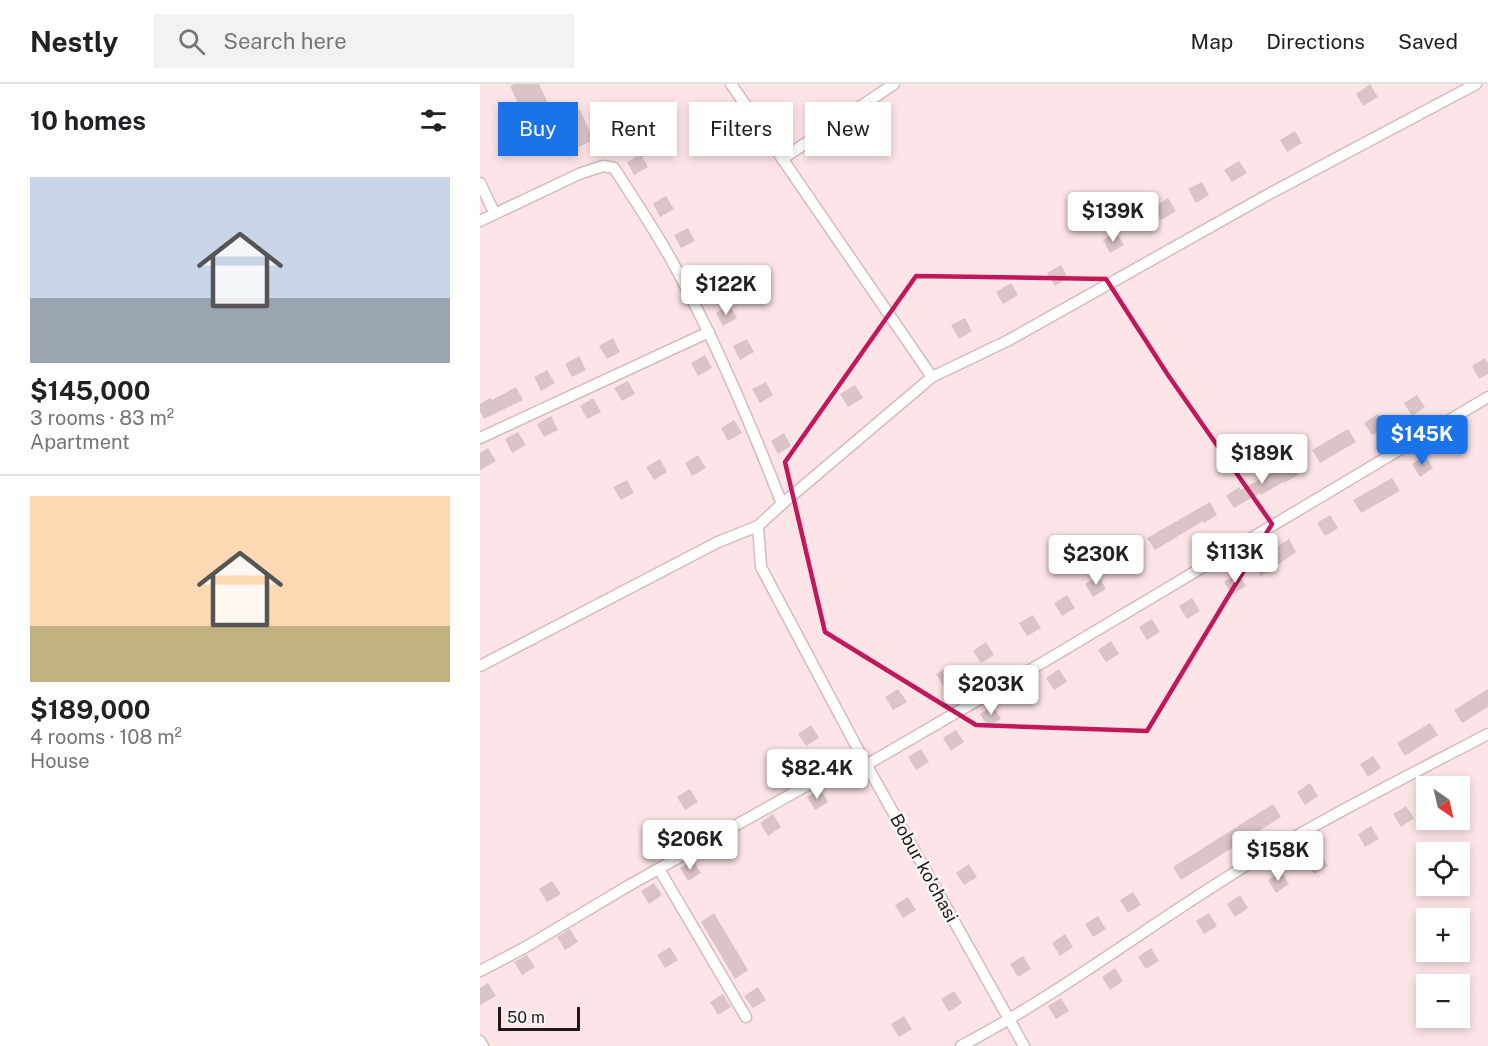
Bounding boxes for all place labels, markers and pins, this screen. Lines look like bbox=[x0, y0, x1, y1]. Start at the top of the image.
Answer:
pin: $139K bbox=[1071, 192, 1155, 243]
pin: $122K bbox=[684, 265, 768, 316]
pin: $145K bbox=[1380, 415, 1464, 466]
pin: $189K bbox=[1220, 434, 1304, 485]
pin: $113K bbox=[1193, 533, 1277, 584]
pin: $230K bbox=[1054, 535, 1138, 586]
pin: $203K bbox=[949, 665, 1033, 716]
pin: $82.4K bbox=[768, 749, 866, 800]
pin: $206K bbox=[648, 820, 732, 871]
pin: $158K bbox=[1236, 831, 1320, 882]

